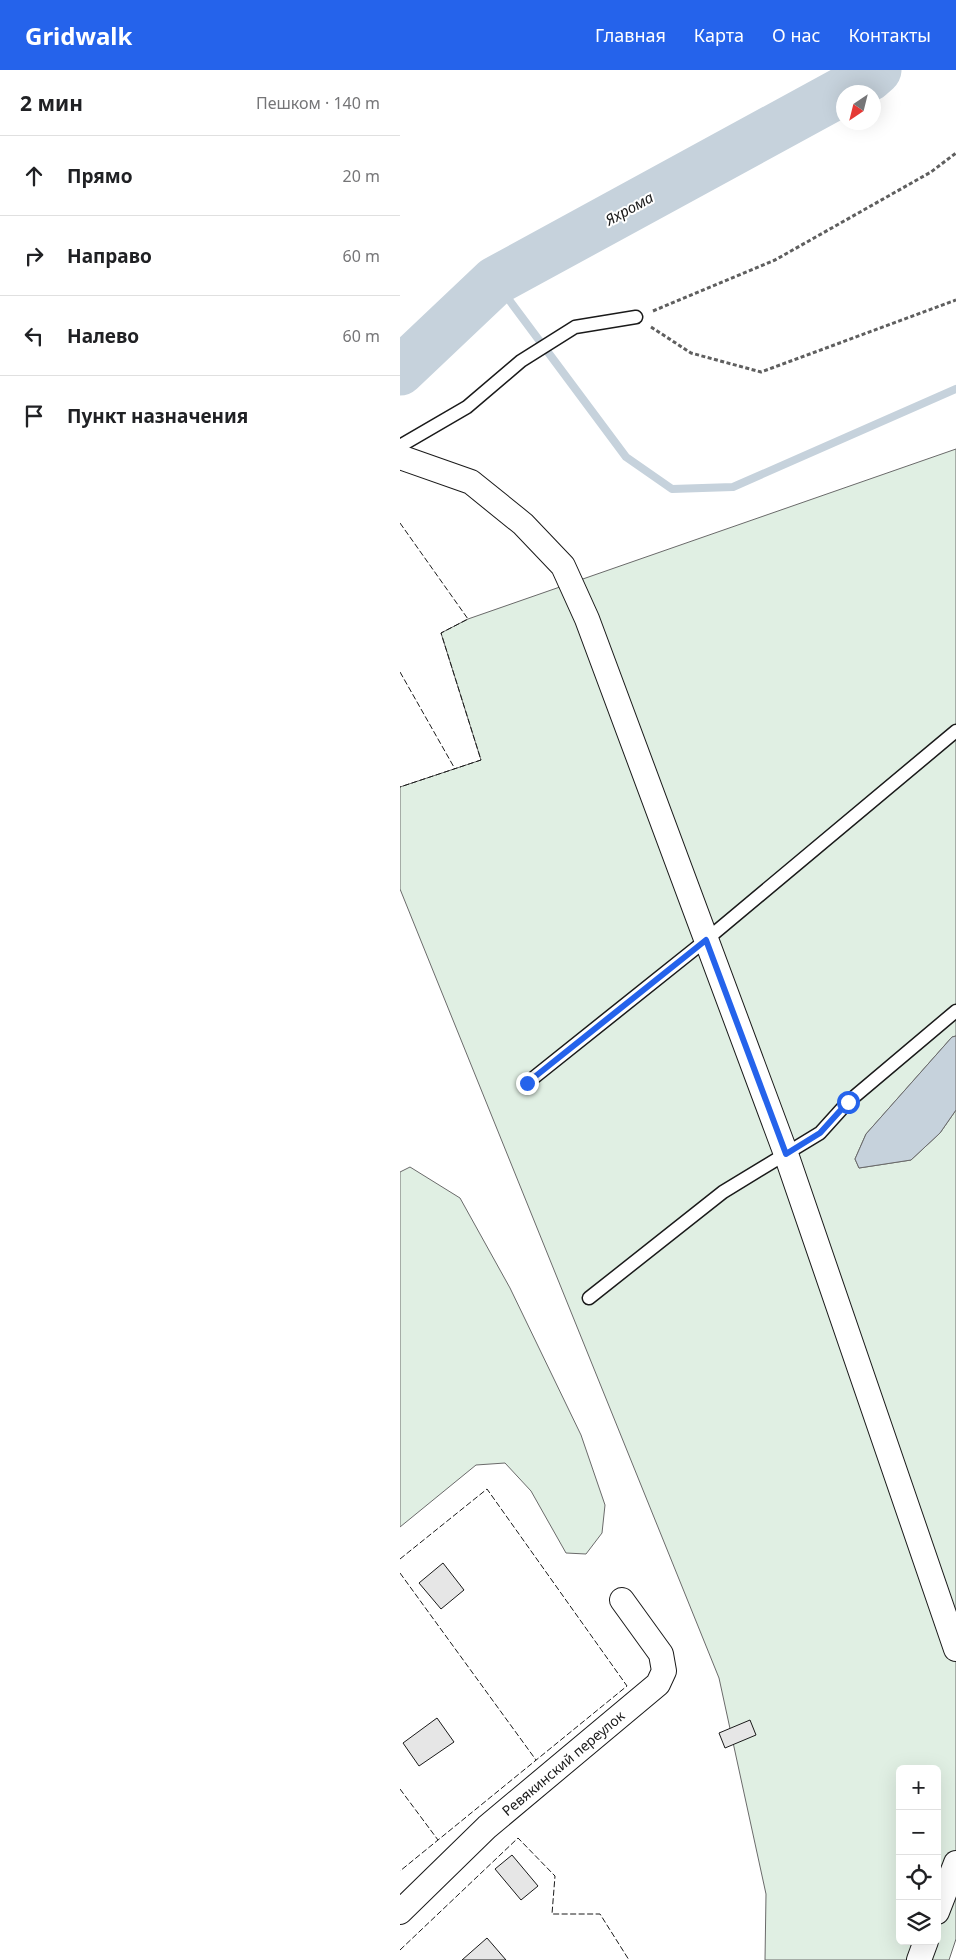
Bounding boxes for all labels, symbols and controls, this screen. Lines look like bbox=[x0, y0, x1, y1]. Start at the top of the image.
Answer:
text: Gridwalk bbox=[25, 19, 132, 52]
text: Главная bbox=[595, 23, 666, 47]
text: Карта bbox=[694, 23, 744, 47]
text: О нас bbox=[772, 23, 820, 47]
text: Контакты bbox=[848, 23, 931, 47]
north arrow bbox=[836, 85, 881, 130]
text: 2 мин bbox=[20, 89, 83, 117]
text: Пешком · 140 m bbox=[256, 92, 380, 114]
icon: ahead bbox=[20, 162, 48, 190]
text: Прямо bbox=[67, 163, 133, 189]
text: 20 m bbox=[343, 165, 380, 187]
water label: Яхрома bbox=[600, 186, 657, 230]
icon: right bbox=[20, 242, 48, 270]
text: Направо bbox=[67, 243, 152, 269]
text: 60 m bbox=[343, 245, 380, 267]
icon: left bbox=[20, 322, 48, 350]
text: Налево bbox=[67, 323, 139, 349]
text: 60 m bbox=[343, 325, 380, 347]
icon: arrive bbox=[20, 402, 48, 430]
text: Пункт назначения bbox=[67, 403, 248, 429]
route end bbox=[516, 1072, 539, 1095]
route start bbox=[837, 1091, 860, 1114]
street label: Ревякинский переулок bbox=[498, 1706, 629, 1820]
map controls bbox=[896, 1765, 941, 1945]
button: + bbox=[896, 1765, 941, 1810]
button: − bbox=[896, 1810, 941, 1855]
button: locate bbox=[896, 1855, 941, 1900]
button: layers bbox=[896, 1900, 941, 1945]

